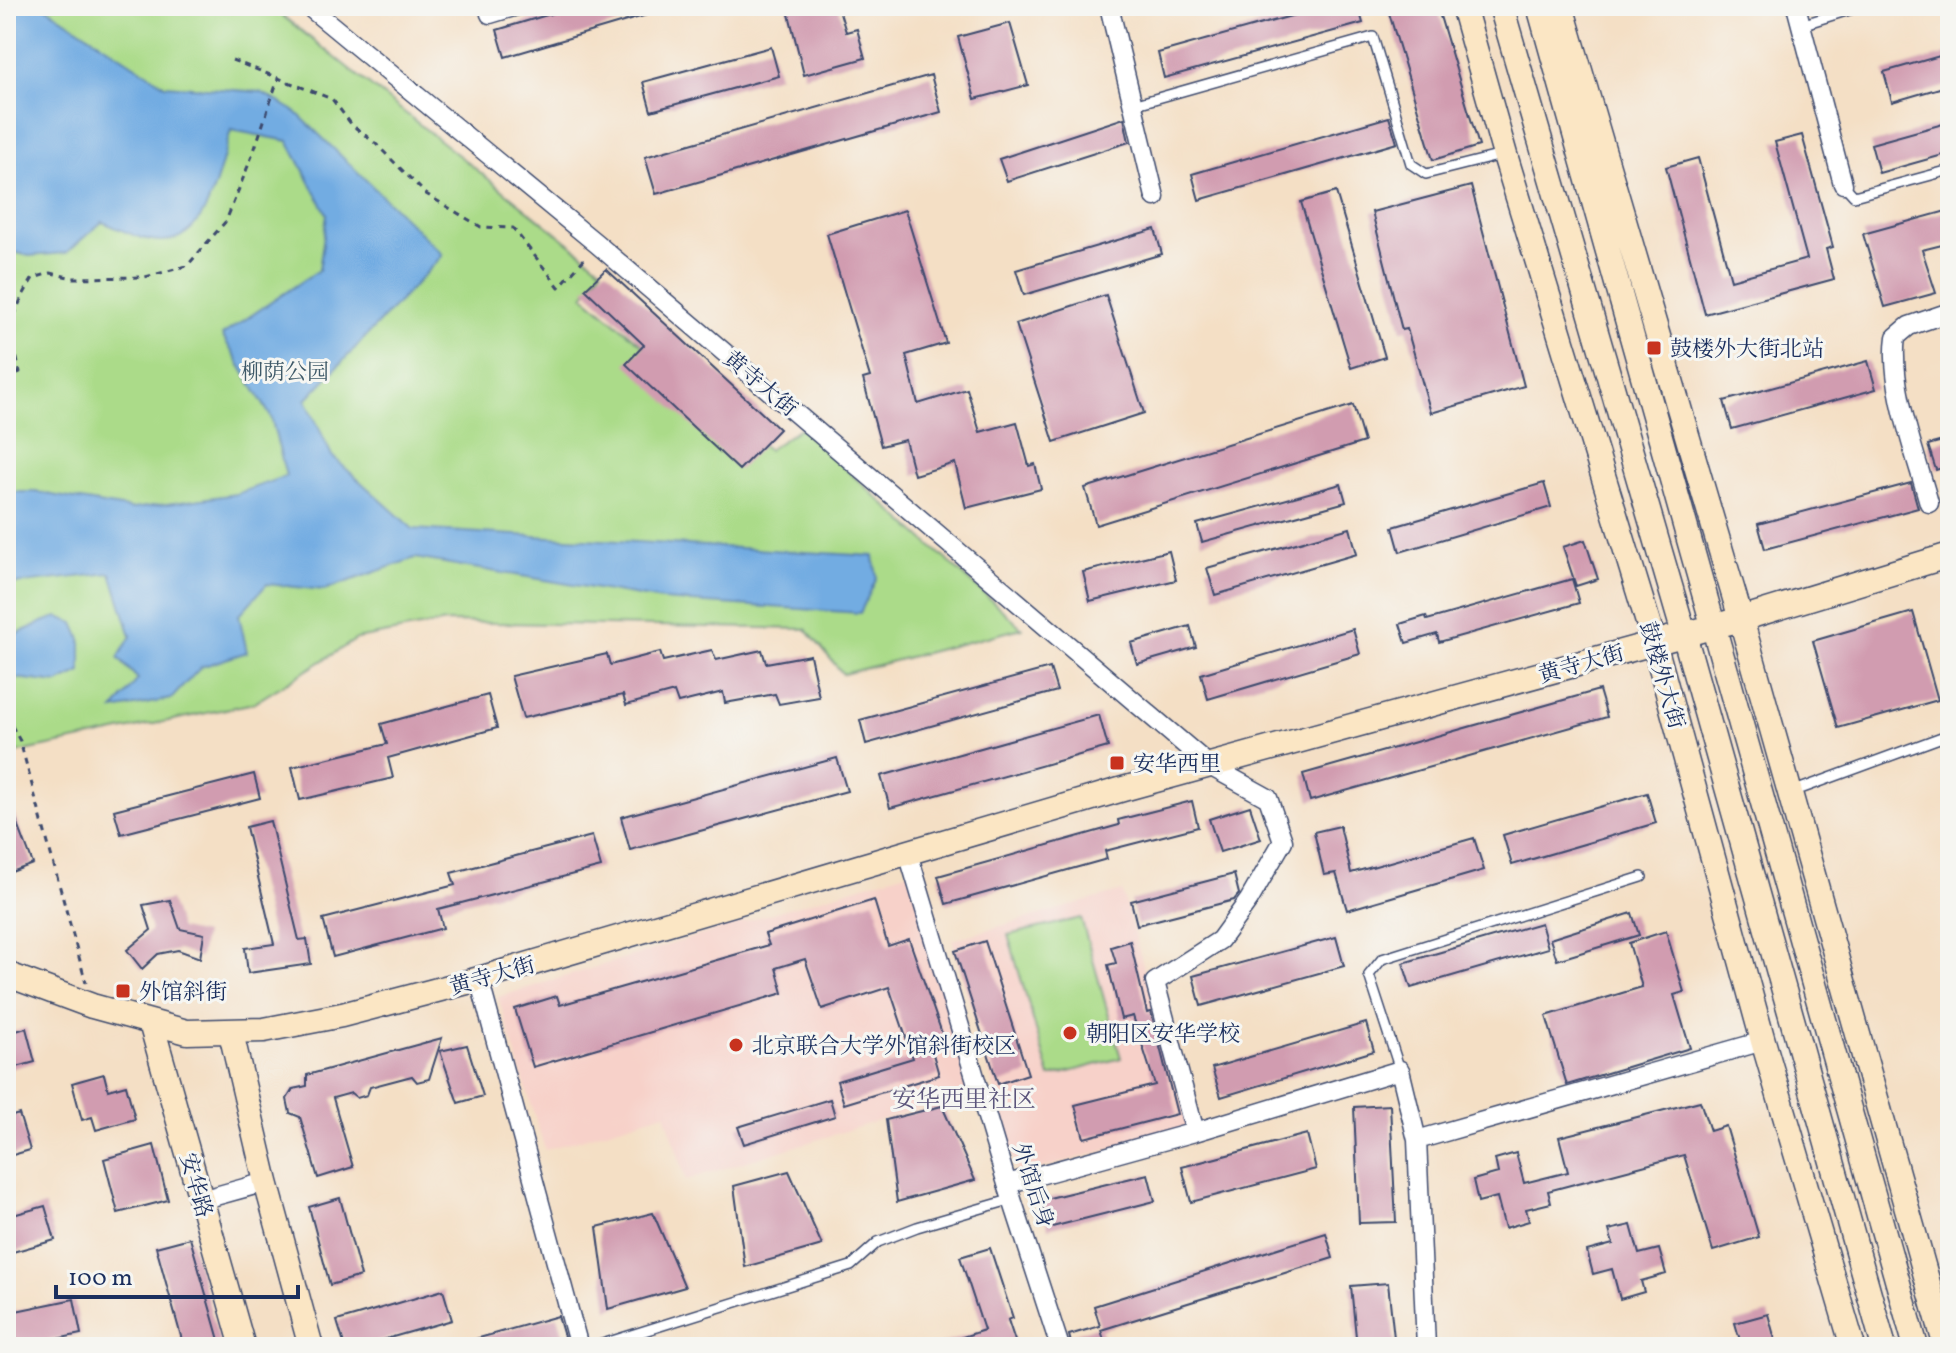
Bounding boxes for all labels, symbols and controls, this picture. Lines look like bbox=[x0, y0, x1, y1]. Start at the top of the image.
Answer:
place label: 鼓楼外大街北站 bbox=[1670, 335, 1824, 366]
marker: 鼓楼外大街北站 bbox=[1645, 339, 1663, 357]
street label: 黄寺大街 bbox=[716, 345, 803, 425]
park label: 柳荫公园 bbox=[241, 358, 329, 389]
street label: 鼓楼外大街 bbox=[1631, 619, 1691, 733]
street label: 黄寺大街 bbox=[1535, 638, 1628, 692]
place label: 安华西里 bbox=[1133, 750, 1221, 781]
marker: 安华西里 bbox=[1108, 754, 1126, 772]
street label: 黄寺大街 bbox=[446, 950, 539, 1004]
place label: 外馆斜街 bbox=[139, 978, 227, 1009]
marker: 外馆斜街 bbox=[114, 982, 132, 1000]
place label: 朝阳区安华学校 bbox=[1086, 1020, 1240, 1051]
marker: 朝阳区安华学校 bbox=[1061, 1024, 1079, 1042]
place label: 北京联合大学外馆斜街校区 bbox=[752, 1032, 1016, 1063]
marker: 北京联合大学外馆斜街校区 bbox=[727, 1036, 745, 1054]
district label: 安华西里社区 bbox=[892, 1084, 1036, 1118]
street label: 外馆后身 bbox=[1003, 1139, 1060, 1232]
street label: 安华路 bbox=[171, 1150, 219, 1222]
scale bar bbox=[56, 1249, 298, 1299]
text: 100 m bbox=[68, 1262, 133, 1296]

